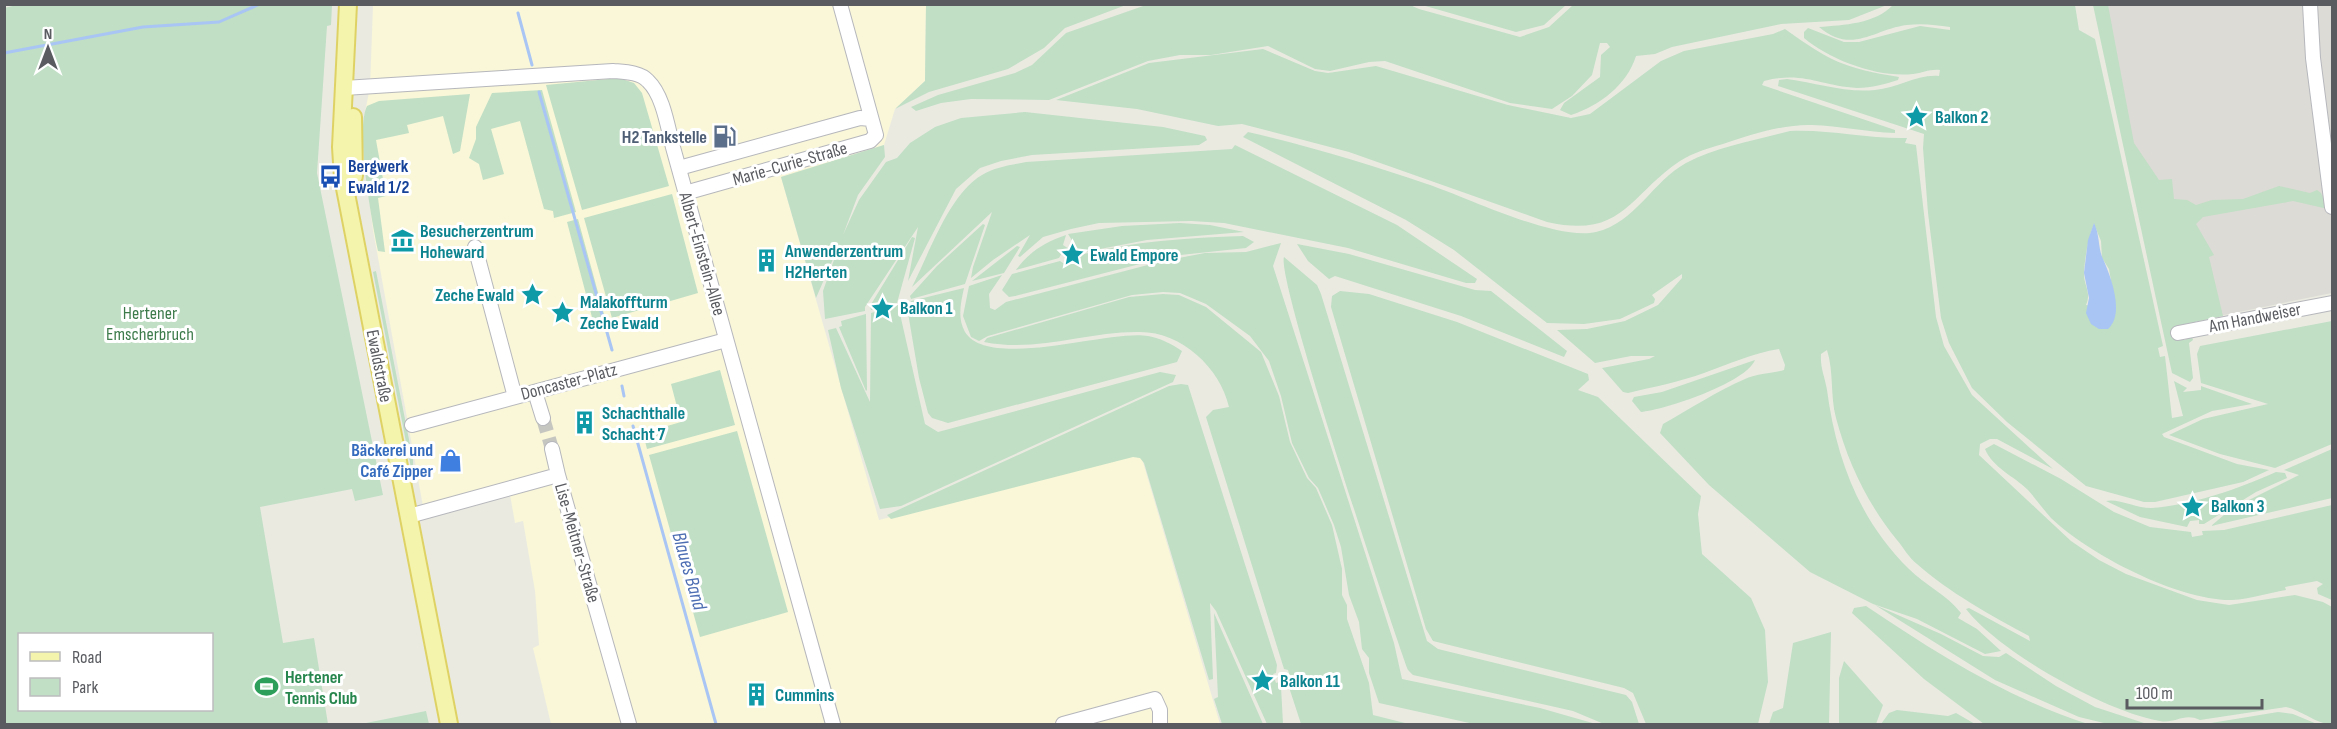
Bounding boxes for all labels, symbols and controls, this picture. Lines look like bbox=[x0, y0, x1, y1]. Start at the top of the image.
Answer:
north arrow bbox=[18, 18, 78, 78]
text: N bbox=[44, 25, 52, 44]
place icon: Balkon 2 bbox=[1904, 104, 1930, 130]
place label: Balkon 2 bbox=[1935, 107, 1989, 128]
fuel station icon: H2 Tankstelle bbox=[712, 124, 738, 150]
place label: H2 Tankstelle bbox=[622, 127, 707, 148]
street label: Marie-Curie-Straße bbox=[730, 138, 850, 190]
place label: Bergwerk Ewald 1/2 bbox=[348, 156, 409, 198]
bus stop icon: Bergwerk Ewald 1/2 bbox=[317, 163, 343, 189]
street label: Albert-Einstein-Allee bbox=[674, 189, 730, 318]
place label: Besucherzentrum Hoheward bbox=[420, 221, 534, 263]
museum icon: Besucherzentrum Hoheward bbox=[389, 228, 415, 254]
place label: Anwenderzentrum H2Herten bbox=[784, 241, 903, 283]
place icon: Ewald Empore bbox=[1059, 242, 1085, 268]
place label: Ewald Empore bbox=[1090, 245, 1179, 266]
building icon: Anwenderzentrum H2Herten bbox=[754, 248, 780, 274]
place icon: Zeche Ewald bbox=[519, 282, 545, 308]
place label: Zeche Ewald bbox=[435, 285, 514, 306]
place label: Malakoffturm Zeche Ewald bbox=[580, 292, 668, 334]
place icon: Balkon 1 bbox=[869, 295, 895, 321]
place label: Balkon 1 bbox=[900, 298, 953, 319]
place icon: Malakoffturm Zeche Ewald bbox=[549, 299, 575, 325]
street label: Am Handweiser bbox=[2206, 299, 2303, 337]
park label: Hertener Emscherbruch bbox=[106, 303, 194, 345]
street label: Ewaldstraße bbox=[362, 328, 396, 404]
street label: Doncaster-Platz bbox=[519, 359, 620, 405]
place label: Schachthalle Schacht 7 bbox=[602, 403, 685, 445]
building icon: Schachthalle Schacht 7 bbox=[571, 410, 597, 436]
place label: Bäckerei und Café Zipper bbox=[351, 440, 433, 482]
shop icon: Bäckerei und Café Zipper bbox=[438, 447, 464, 473]
street label: Lise-Meitner-Straße bbox=[550, 481, 604, 605]
place icon: Balkon 3 bbox=[2180, 493, 2206, 519]
place label: Balkon 3 bbox=[2211, 496, 2265, 517]
water label: Blaues Band bbox=[666, 529, 712, 614]
legend bbox=[18, 633, 213, 711]
text: Road bbox=[72, 647, 102, 668]
place label: Hertener Tennis Club bbox=[285, 667, 358, 709]
place icon: Balkon 11 bbox=[1249, 668, 1275, 694]
place label: Balkon 11 bbox=[1280, 671, 1340, 692]
scale bar bbox=[2127, 672, 2262, 710]
sports icon: Hertener Tennis Club bbox=[254, 674, 280, 700]
text: Park bbox=[72, 677, 98, 698]
building icon: Cummins bbox=[744, 682, 770, 708]
text: 100 m bbox=[2136, 683, 2173, 704]
place label: Cummins bbox=[775, 685, 835, 706]

